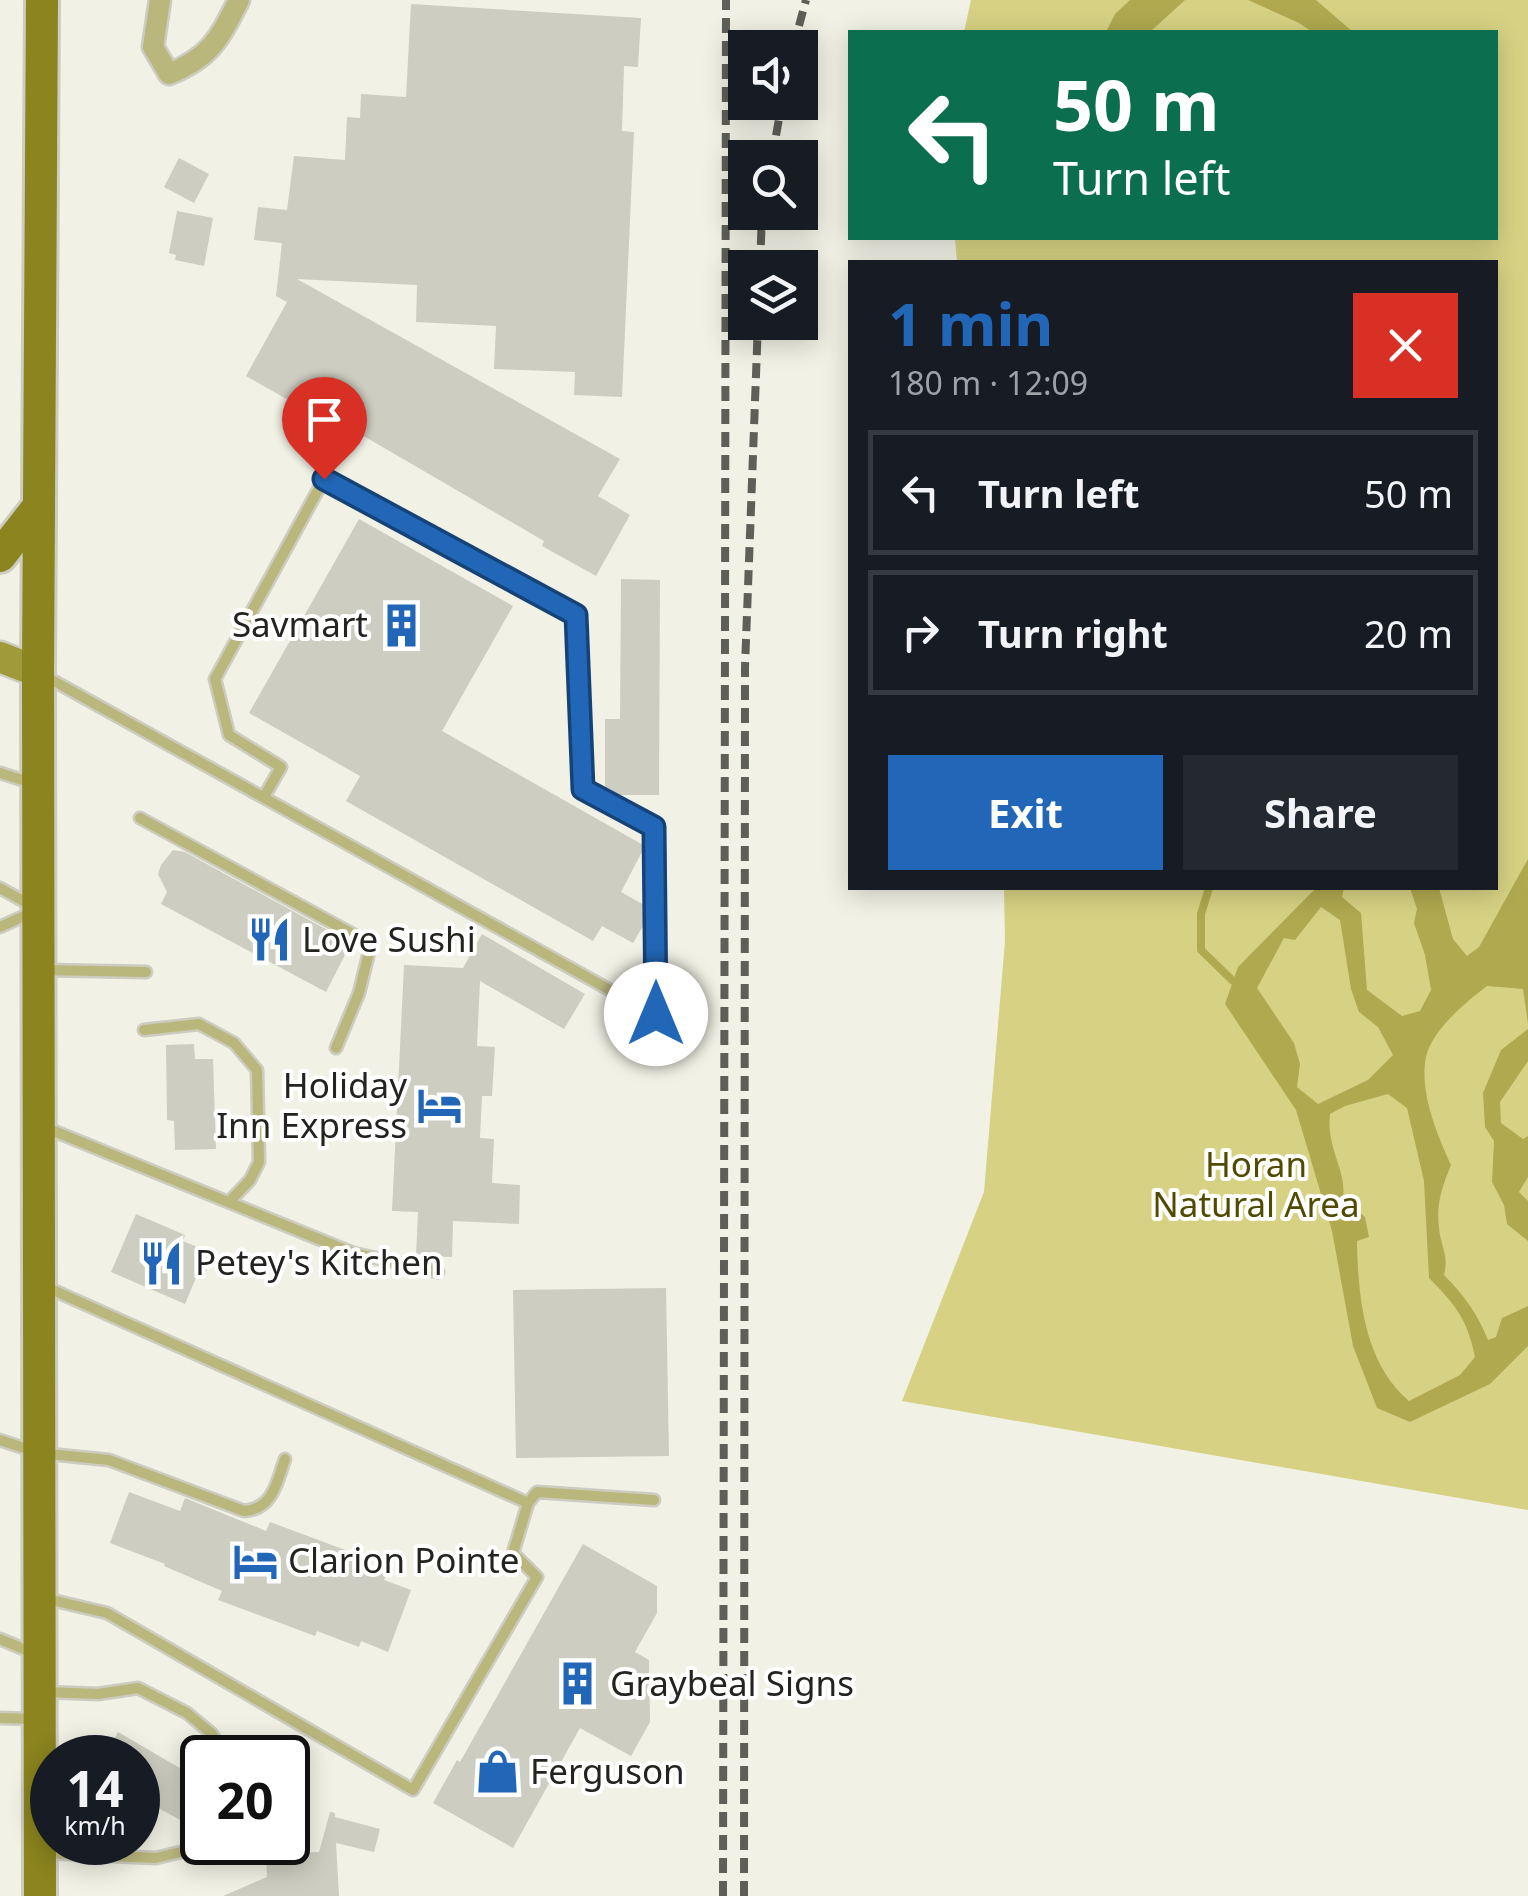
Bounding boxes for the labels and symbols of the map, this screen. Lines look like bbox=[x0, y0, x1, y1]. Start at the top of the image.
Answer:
pin bbox=[282, 377, 367, 480]
place label: Savmart bbox=[232, 600, 368, 647]
building icon: Savmart bbox=[377, 601, 425, 649]
place label: Love Sushi bbox=[302, 915, 476, 962]
restaurant icon: Love Sushi bbox=[245, 916, 293, 964]
position arrow bbox=[604, 962, 708, 1066]
place label: Holiday Inn Express bbox=[216, 1061, 407, 1148]
hotel icon: Holiday Inn Express bbox=[416, 1082, 464, 1130]
park label: Horan Natural Area bbox=[1152, 1140, 1360, 1227]
place label: Petey's Kitchen bbox=[195, 1238, 443, 1285]
restaurant icon: Petey's Kitchen bbox=[138, 1239, 186, 1287]
place label: Clarion Pointe bbox=[288, 1536, 520, 1583]
hotel icon: Clarion Pointe bbox=[231, 1537, 279, 1585]
place label: Graybeal Signs bbox=[610, 1659, 854, 1706]
building icon: Graybeal Signs bbox=[553, 1660, 601, 1708]
speed limit sign: 20 bbox=[180, 1735, 310, 1865]
place label: Ferguson bbox=[530, 1747, 685, 1794]
shop icon: Ferguson bbox=[473, 1748, 521, 1796]

